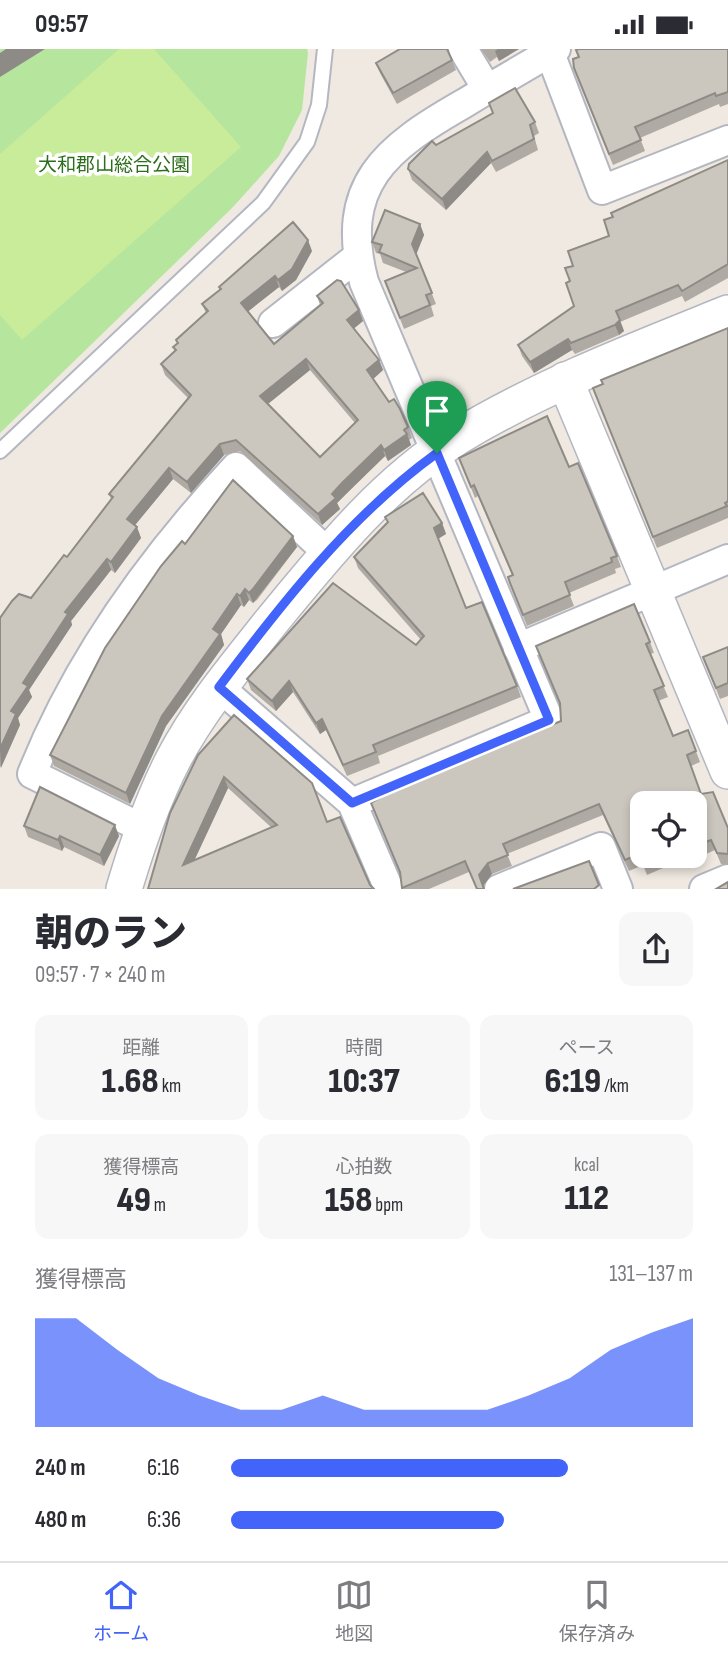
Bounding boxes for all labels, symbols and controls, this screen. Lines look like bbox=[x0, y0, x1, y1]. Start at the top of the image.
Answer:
text: 09:57 bbox=[35, 9, 88, 40]
park label: 大和郡山総合公園 bbox=[38, 154, 190, 177]
pin bbox=[407, 381, 467, 453]
icon: arrive bbox=[418, 392, 456, 430]
map controls bbox=[630, 791, 707, 868]
button: locate bbox=[630, 791, 707, 868]
text: 朝のラン bbox=[35, 912, 187, 957]
button: share bbox=[619, 912, 693, 986]
text: 09:57 · 7 × 240 m bbox=[35, 961, 165, 989]
text: 距離 bbox=[122, 1037, 160, 1060]
text: 時間 bbox=[345, 1037, 383, 1060]
text: ペース bbox=[559, 1037, 615, 1060]
text: 1.68 bbox=[102, 1060, 159, 1103]
text: 10:37 bbox=[328, 1060, 400, 1103]
text: 6:19 bbox=[544, 1060, 601, 1103]
text: km bbox=[159, 1075, 181, 1098]
text: /km bbox=[601, 1075, 629, 1098]
text: kcal bbox=[574, 1154, 599, 1177]
text: 獲得標高 bbox=[103, 1156, 179, 1179]
text: 心拍数 bbox=[335, 1156, 393, 1179]
text: 112 bbox=[564, 1177, 609, 1220]
text: 49 bbox=[117, 1179, 151, 1222]
text: 158 bbox=[325, 1179, 372, 1222]
text: m bbox=[151, 1194, 166, 1217]
text: bpm bbox=[372, 1194, 403, 1217]
text: 131–137 m bbox=[609, 1260, 693, 1288]
text: 獲得標高 bbox=[35, 1266, 127, 1294]
text: 240 m bbox=[35, 1454, 85, 1482]
text: 6:16 bbox=[147, 1454, 180, 1482]
text: 480 m bbox=[35, 1506, 86, 1534]
text: 6:36 bbox=[147, 1506, 181, 1534]
tab: ホーム bbox=[93, 1576, 149, 1646]
tab: 地図 bbox=[335, 1576, 373, 1646]
tab: 保存済み bbox=[559, 1576, 635, 1646]

